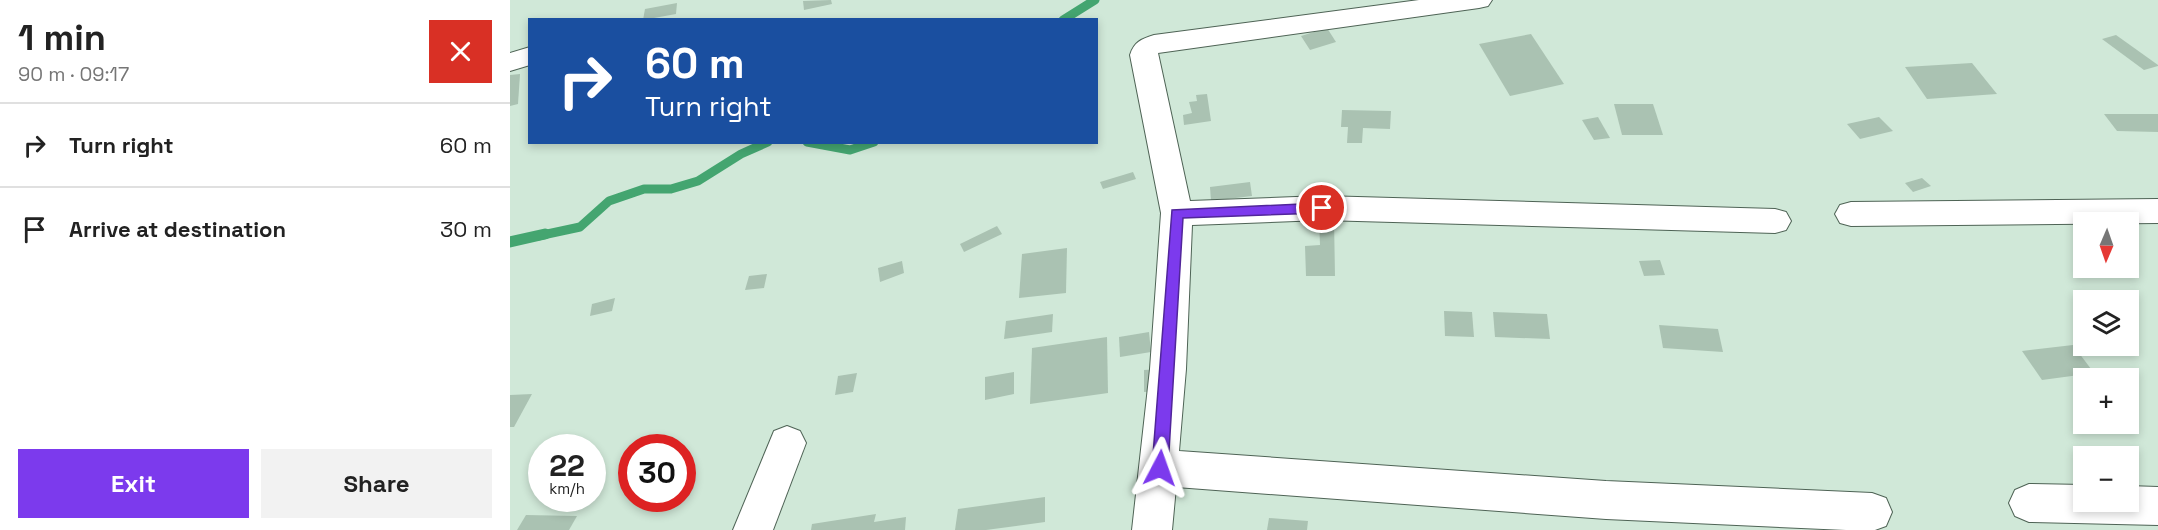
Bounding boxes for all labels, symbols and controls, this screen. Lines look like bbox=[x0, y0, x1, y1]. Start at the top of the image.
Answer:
text: 1 min bbox=[18, 15, 106, 61]
button: close bbox=[429, 20, 492, 83]
text: 60 m bbox=[645, 37, 745, 90]
icon: right bbox=[546, 42, 624, 120]
text: 90 m · 09:17 bbox=[18, 61, 129, 87]
text: Turn right bbox=[645, 89, 772, 124]
icon: right bbox=[18, 129, 51, 162]
text: Turn right bbox=[69, 131, 174, 159]
text: 60 m bbox=[440, 131, 492, 159]
pin bbox=[1296, 182, 1347, 233]
icon: arrive bbox=[1305, 191, 1338, 224]
north arrow bbox=[2073, 212, 2139, 278]
map controls bbox=[2073, 212, 2139, 512]
icon: arrive bbox=[18, 213, 51, 246]
text: Arrive at destination bbox=[69, 215, 286, 243]
text: 30 m bbox=[440, 215, 492, 243]
button: layers bbox=[2073, 290, 2139, 356]
button: + bbox=[2073, 368, 2139, 434]
speed limit sign: 30 bbox=[618, 434, 696, 512]
position arrow bbox=[1128, 436, 1192, 500]
text: 22 bbox=[549, 446, 585, 485]
button: − bbox=[2073, 446, 2139, 512]
button: Exit bbox=[18, 449, 249, 518]
button: Share bbox=[261, 449, 492, 518]
text: km/h bbox=[549, 479, 585, 498]

